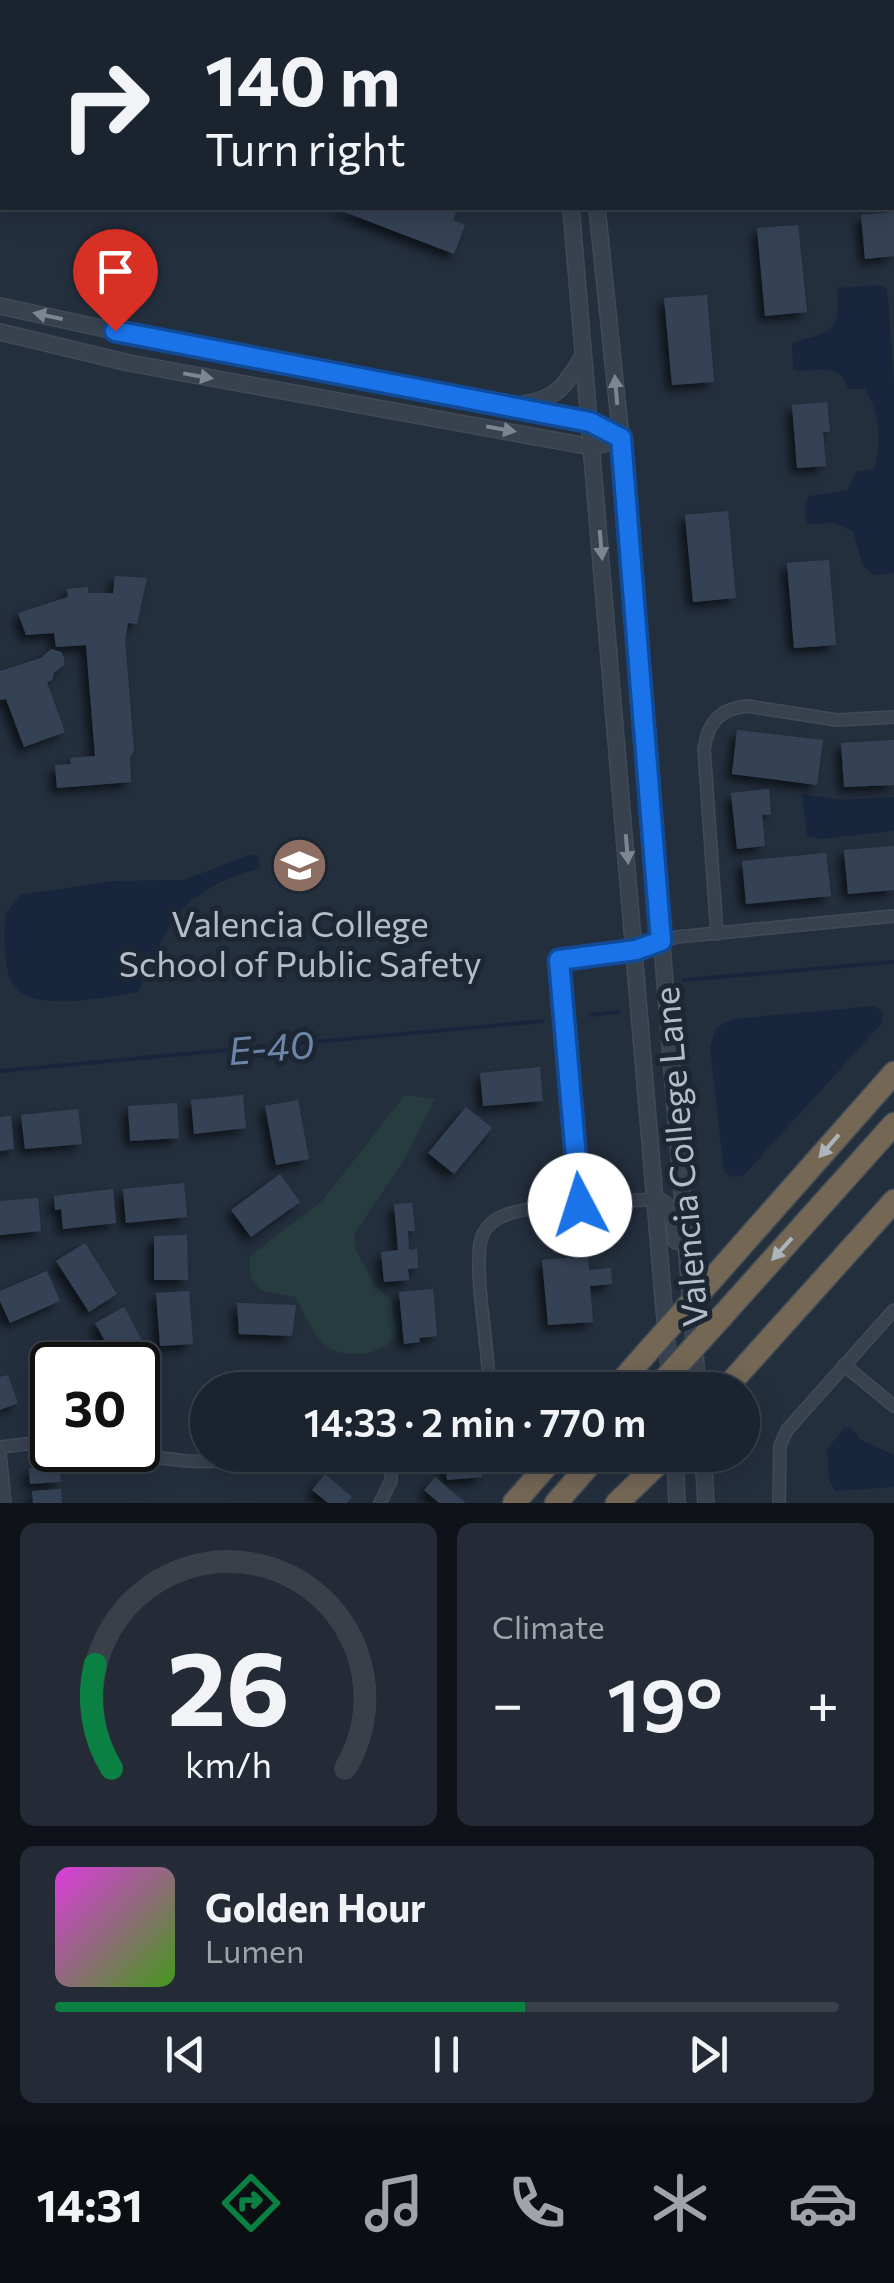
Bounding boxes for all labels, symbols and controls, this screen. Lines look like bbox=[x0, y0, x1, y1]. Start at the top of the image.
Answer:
text: 140 m bbox=[205, 35, 401, 120]
icon: right bbox=[40, 40, 170, 170]
text: Turn right bbox=[205, 120, 406, 175]
pin bbox=[73, 229, 158, 332]
icon: arrive bbox=[88, 244, 143, 299]
one-way arrow bbox=[32, 308, 63, 323]
one-way arrow bbox=[183, 369, 214, 384]
one-way arrow bbox=[608, 374, 624, 406]
one-way arrow bbox=[486, 422, 518, 437]
one-way arrow bbox=[593, 529, 609, 561]
one-way arrow bbox=[619, 833, 635, 865]
school or university icon: Valencia College School of Public Safety bbox=[270, 836, 330, 896]
place label: Valencia College School of Public Safety bbox=[118, 901, 482, 984]
street label: Valencia College Lane bbox=[643, 985, 715, 1329]
water label: E-40 bbox=[226, 1019, 316, 1073]
one-way arrow bbox=[819, 1133, 841, 1158]
position arrow bbox=[528, 1153, 632, 1257]
one-way arrow bbox=[772, 1236, 794, 1261]
speed limit sign: 30 bbox=[30, 1342, 160, 1472]
text: 14:33 · 2 min · 770 m bbox=[304, 1398, 646, 1445]
text: Climate bbox=[492, 1606, 605, 1646]
text: 26 bbox=[167, 1620, 290, 1747]
text: 19° bbox=[607, 1656, 723, 1747]
text: − bbox=[492, 1668, 523, 1735]
text: + bbox=[807, 1668, 839, 1735]
text: km/h bbox=[185, 1742, 272, 1785]
text: Golden Hour bbox=[205, 1883, 426, 1930]
text: Lumen bbox=[205, 1930, 304, 1970]
icon: previous bbox=[158, 2027, 213, 2082]
icon: pause bbox=[419, 2027, 474, 2082]
icon: next bbox=[681, 2027, 736, 2082]
icon: directions bbox=[216, 2168, 286, 2238]
icon: music bbox=[359, 2168, 429, 2238]
icon: phone bbox=[502, 2168, 572, 2238]
icon: climate bbox=[645, 2168, 715, 2238]
icon: car bbox=[788, 2168, 858, 2238]
text: 14:31 bbox=[36, 2176, 143, 2231]

